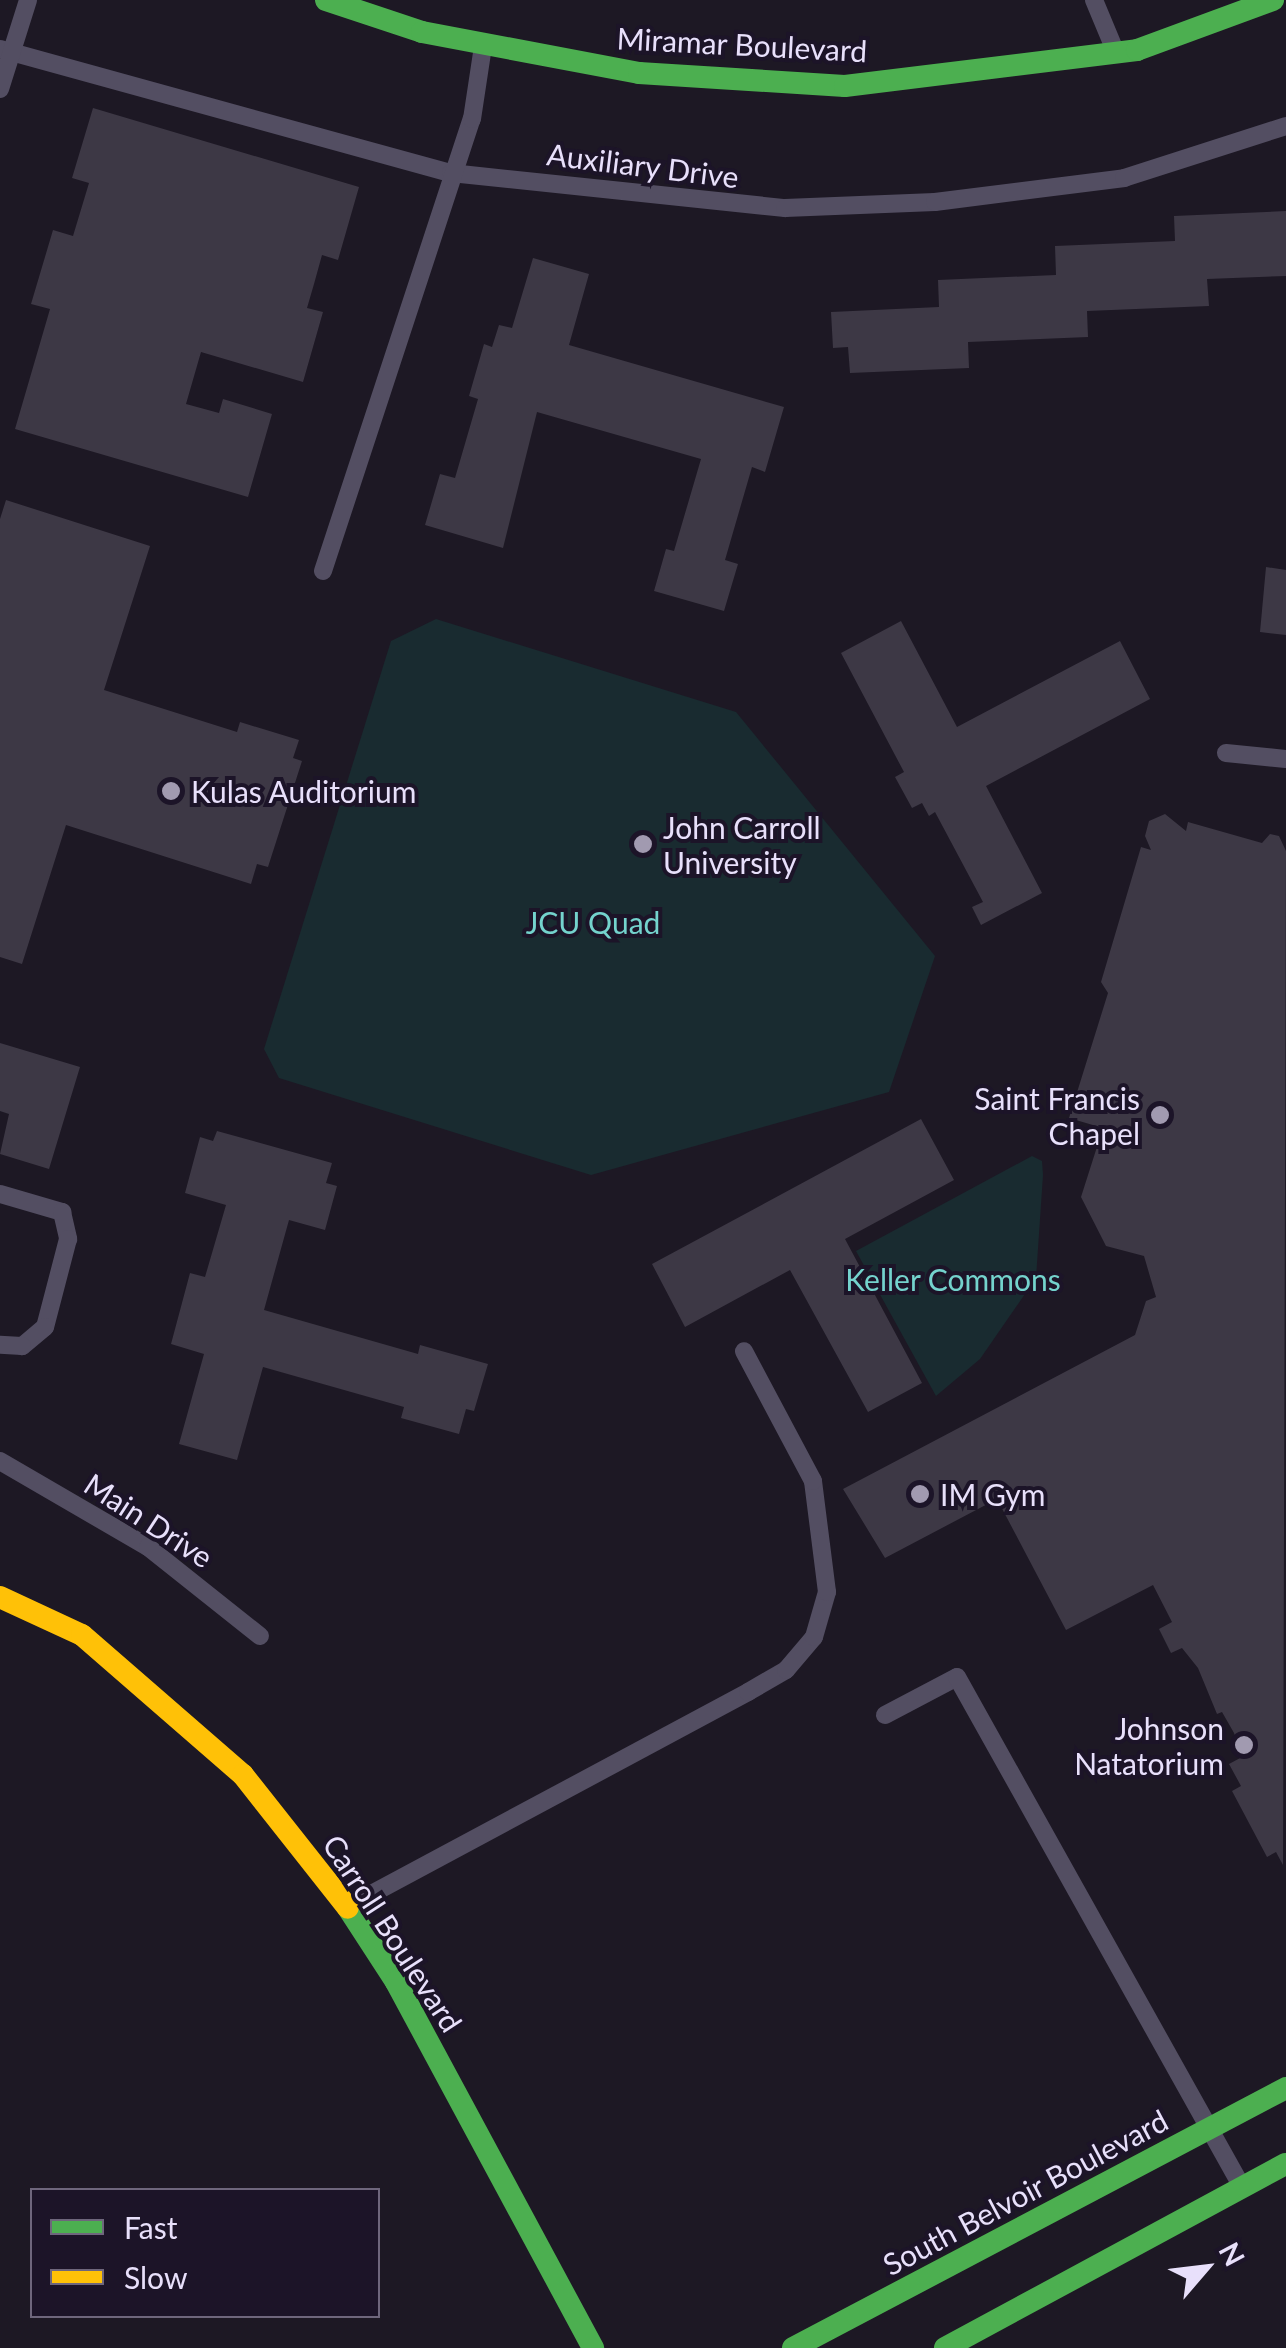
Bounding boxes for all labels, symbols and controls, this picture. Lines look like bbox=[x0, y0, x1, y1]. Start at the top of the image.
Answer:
street label: Miramar Boulevard bbox=[616, 19, 868, 69]
street label: Auxiliary Drive bbox=[545, 135, 741, 195]
place label: Kulas Auditorium bbox=[191, 773, 417, 809]
marker: Kulas Auditorium bbox=[160, 780, 182, 802]
place label: John Carroll University bbox=[663, 809, 821, 880]
marker: John Carroll University bbox=[632, 833, 654, 855]
park label: JCU Quad bbox=[526, 904, 660, 940]
place label: Saint Francis Chapel bbox=[974, 1080, 1140, 1150]
marker: Saint Francis Chapel bbox=[1149, 1104, 1171, 1126]
park label: Keller Commons bbox=[845, 1261, 1061, 1297]
street label: Main Drive bbox=[78, 1465, 220, 1575]
place label: IM Gym bbox=[940, 1476, 1045, 1512]
marker: IM Gym bbox=[909, 1483, 931, 1505]
place label: Johnson Natatorium bbox=[1074, 1710, 1224, 1780]
marker: Johnson Natatorium bbox=[1233, 1734, 1255, 1756]
street label: Carroll Boulevard bbox=[316, 1828, 470, 2038]
street label: South Belvoir Boulevard bbox=[876, 2102, 1174, 2282]
legend bbox=[30, 2188, 380, 2318]
text: Fast bbox=[124, 2209, 178, 2245]
north arrow bbox=[1156, 2218, 1256, 2318]
text: N bbox=[1212, 2236, 1253, 2271]
text: Slow bbox=[124, 2259, 187, 2295]

